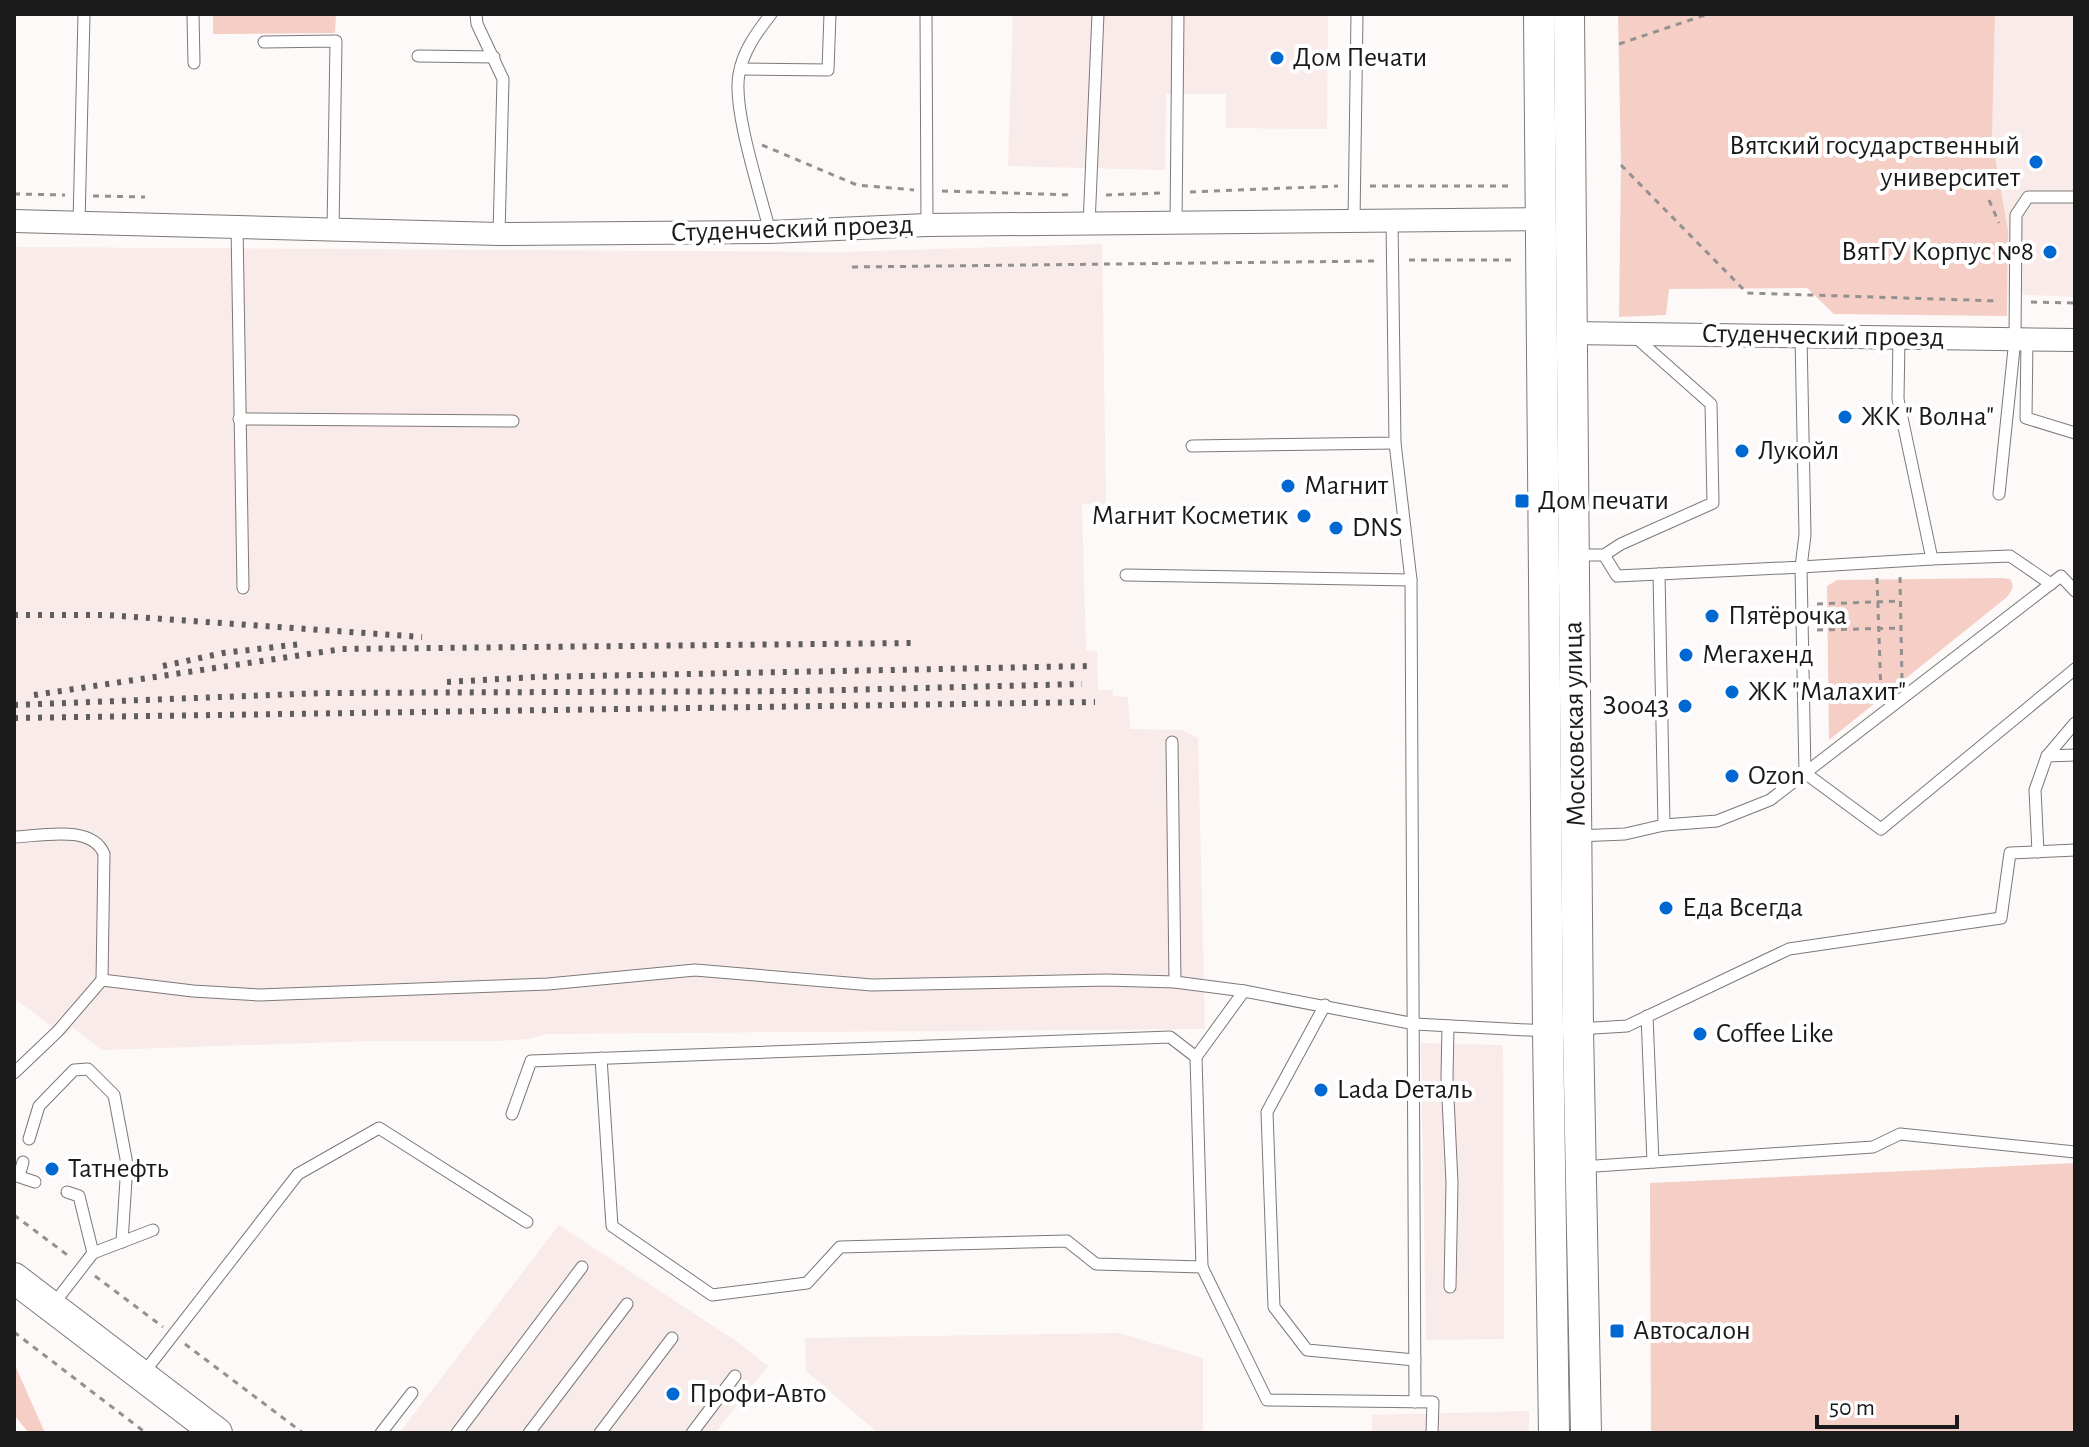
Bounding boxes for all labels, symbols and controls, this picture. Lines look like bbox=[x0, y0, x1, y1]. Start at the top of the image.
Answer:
place label: Дом Печати bbox=[1293, 44, 1427, 72]
marker: Дом Печати bbox=[1268, 49, 1286, 67]
place label: Вятский государственный университет bbox=[1729, 132, 2021, 192]
marker: Вятский государственный университет bbox=[2027, 153, 2045, 171]
street label: Студенческий проезд bbox=[670, 211, 914, 247]
place label: ВятГУ Корпус №8 bbox=[1841, 238, 2034, 266]
marker: ВятГУ Корпус №8 bbox=[2041, 243, 2059, 261]
street label: Студенческий проезд bbox=[1701, 320, 1945, 352]
place label: ЖК " Волна" bbox=[1861, 403, 1994, 431]
marker: ЖК " Волна" bbox=[1836, 408, 1854, 426]
place label: Лукойл bbox=[1758, 437, 1839, 465]
marker: Лукойл bbox=[1733, 442, 1751, 460]
place label: Магнит bbox=[1304, 472, 1389, 500]
marker: Магнит bbox=[1279, 477, 1297, 495]
place label: Дом печати bbox=[1538, 487, 1669, 515]
marker: Дом печати bbox=[1513, 492, 1531, 510]
place label: Магнит Косметик bbox=[1091, 502, 1288, 530]
marker: Магнит Косметик bbox=[1295, 507, 1313, 525]
place label: DNS bbox=[1352, 514, 1402, 542]
marker: DNS bbox=[1327, 519, 1345, 537]
place label: Пятёрочка bbox=[1728, 602, 1847, 630]
marker: Пятёрочка bbox=[1703, 607, 1721, 625]
street label: Московская улица bbox=[1559, 621, 1591, 827]
place label: Мегахенд bbox=[1702, 641, 1814, 669]
marker: Мегахенд bbox=[1677, 646, 1695, 664]
place label: ЖК "Малахит" bbox=[1748, 678, 1906, 706]
marker: ЖК "Малахит" bbox=[1723, 683, 1741, 701]
place label: Зоо43 bbox=[1603, 692, 1669, 720]
marker: Зоо43 bbox=[1676, 697, 1694, 715]
place label: Ozon bbox=[1748, 762, 1805, 790]
marker: Ozon bbox=[1723, 767, 1741, 785]
place label: Еда Всегда bbox=[1682, 894, 1803, 922]
marker: Еда Всегда bbox=[1657, 899, 1675, 917]
place label: Coffee Like bbox=[1716, 1020, 1834, 1048]
marker: Coffee Like bbox=[1691, 1025, 1709, 1043]
place label: Lada Dеталь bbox=[1337, 1076, 1472, 1104]
marker: Lada Dеталь bbox=[1312, 1081, 1330, 1099]
place label: Татнефть bbox=[68, 1155, 168, 1183]
marker: Татнефть bbox=[43, 1160, 61, 1178]
place label: Автосалон bbox=[1633, 1317, 1751, 1345]
marker: Автосалон bbox=[1608, 1322, 1626, 1340]
scale bar bbox=[1817, 1379, 1957, 1429]
place label: Профи-Авто bbox=[689, 1380, 827, 1408]
marker: Профи-Авто bbox=[664, 1385, 682, 1403]
text: 50 m bbox=[1829, 1396, 1875, 1420]

